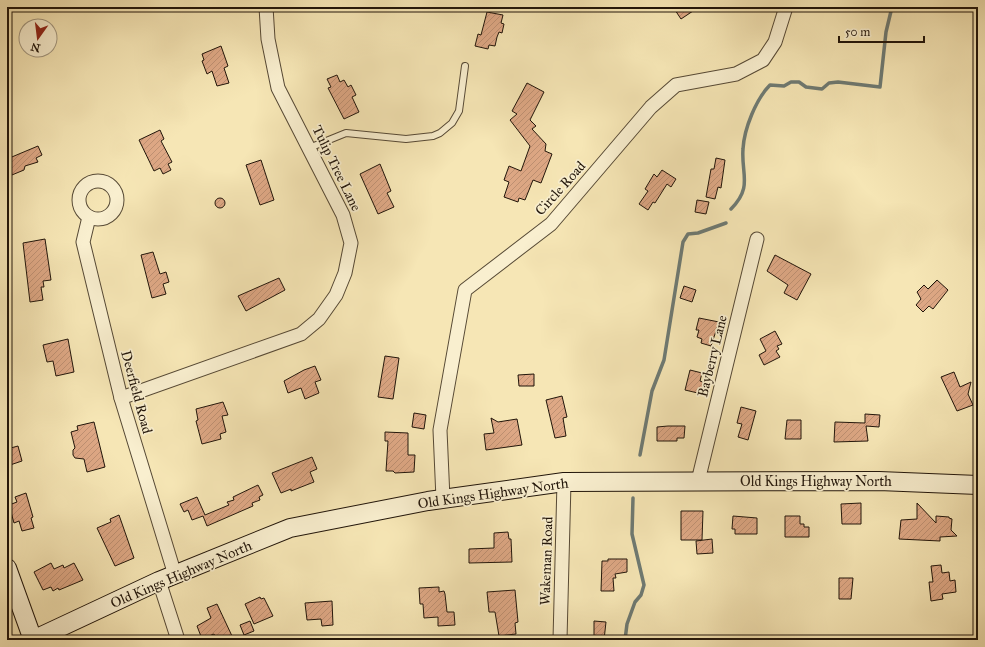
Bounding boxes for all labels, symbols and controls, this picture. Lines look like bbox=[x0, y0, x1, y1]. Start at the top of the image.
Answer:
north arrow bbox=[18, 18, 58, 58]
scale bar bbox=[839, 18, 924, 44]
text: 50 m bbox=[845, 25, 870, 39]
text: N bbox=[29, 40, 42, 55]
street label: Tulip Tree Lane bbox=[308, 123, 365, 214]
street label: Circle Road bbox=[532, 158, 589, 219]
street label: Bayberry Lane bbox=[694, 313, 731, 399]
street label: Deerfield Road bbox=[117, 349, 156, 436]
street label: Old Kings Highway North bbox=[740, 473, 892, 490]
street label: Old Kings Highway North bbox=[417, 474, 570, 512]
street label: Wakeman Road bbox=[536, 516, 557, 606]
street label: Old Kings Highway North bbox=[108, 537, 255, 612]

